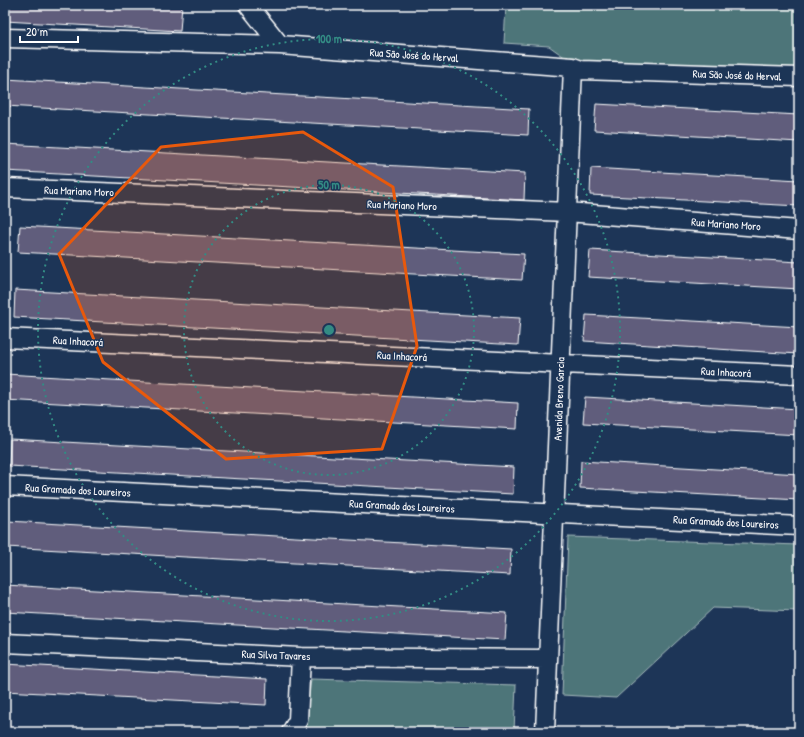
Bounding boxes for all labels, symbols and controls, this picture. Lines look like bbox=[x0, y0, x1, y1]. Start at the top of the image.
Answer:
scale bar bbox=[20, 18, 78, 44]
text: 20 m bbox=[26, 23, 48, 40]
text: 100 m bbox=[316, 30, 342, 47]
street label: Rua São José do Herval bbox=[369, 45, 459, 65]
street label: Rua São José do Herval bbox=[692, 66, 782, 84]
text: 50 m bbox=[318, 176, 340, 193]
street label: Rua Mariano Moro bbox=[44, 183, 115, 199]
street label: Rua Mariano Moro bbox=[367, 197, 438, 213]
street label: Rua Mariano Moro bbox=[691, 215, 762, 233]
centre of rings bbox=[322, 323, 336, 337]
street label: Rua Inhacorá bbox=[53, 333, 104, 349]
street label: Rua Inhacorá bbox=[377, 348, 428, 364]
street label: Avenida Breno Garcia bbox=[551, 356, 567, 441]
street label: Rua Inhacorá bbox=[701, 364, 752, 380]
street label: Rua Gramado dos Loureiros bbox=[25, 480, 131, 500]
street label: Rua Gramado dos Loureiros bbox=[349, 496, 455, 516]
street label: Rua Gramado dos Loureiros bbox=[673, 512, 779, 532]
street label: Rua Silva Tavares bbox=[241, 647, 311, 663]

